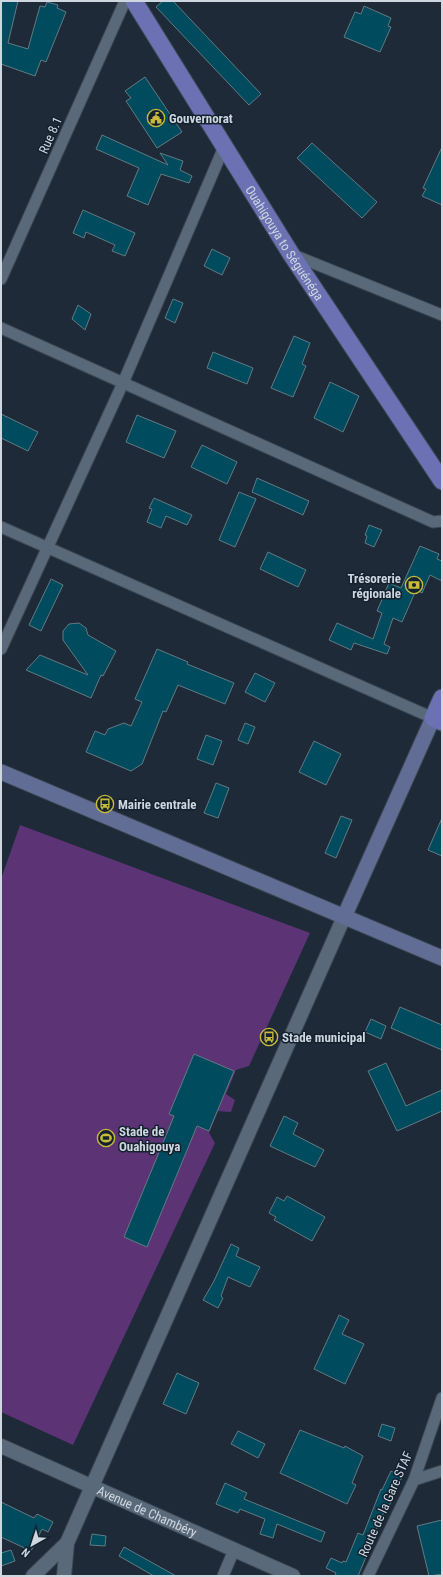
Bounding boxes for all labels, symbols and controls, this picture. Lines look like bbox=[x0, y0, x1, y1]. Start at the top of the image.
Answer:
public building icon: Gouvernorat bbox=[146, 108, 166, 128]
place label: Gouvernorat bbox=[169, 111, 233, 126]
street label: Rue 8.1 bbox=[36, 115, 65, 156]
street label: Ouahigouya to Séguénéga bbox=[242, 183, 327, 303]
place label: Trésorerie régionale bbox=[347, 571, 401, 601]
bank icon: Trésorerie régionale bbox=[404, 575, 424, 595]
bus stop icon: Mairie centrale bbox=[95, 794, 115, 814]
place label: Mairie centrale bbox=[118, 797, 196, 812]
bus stop icon: Stade municipal bbox=[259, 1027, 279, 1047]
place label: Stade municipal bbox=[282, 1030, 366, 1045]
place label: Stade de Ouahigouya bbox=[119, 1124, 180, 1154]
sports icon: Stade de Ouahigouya bbox=[96, 1128, 116, 1148]
street label: Route de la Gare STAF bbox=[355, 1449, 415, 1559]
street label: Avenue de Chambéry bbox=[95, 1483, 200, 1541]
north arrow bbox=[12, 1525, 52, 1565]
text: N bbox=[19, 1545, 33, 1560]

